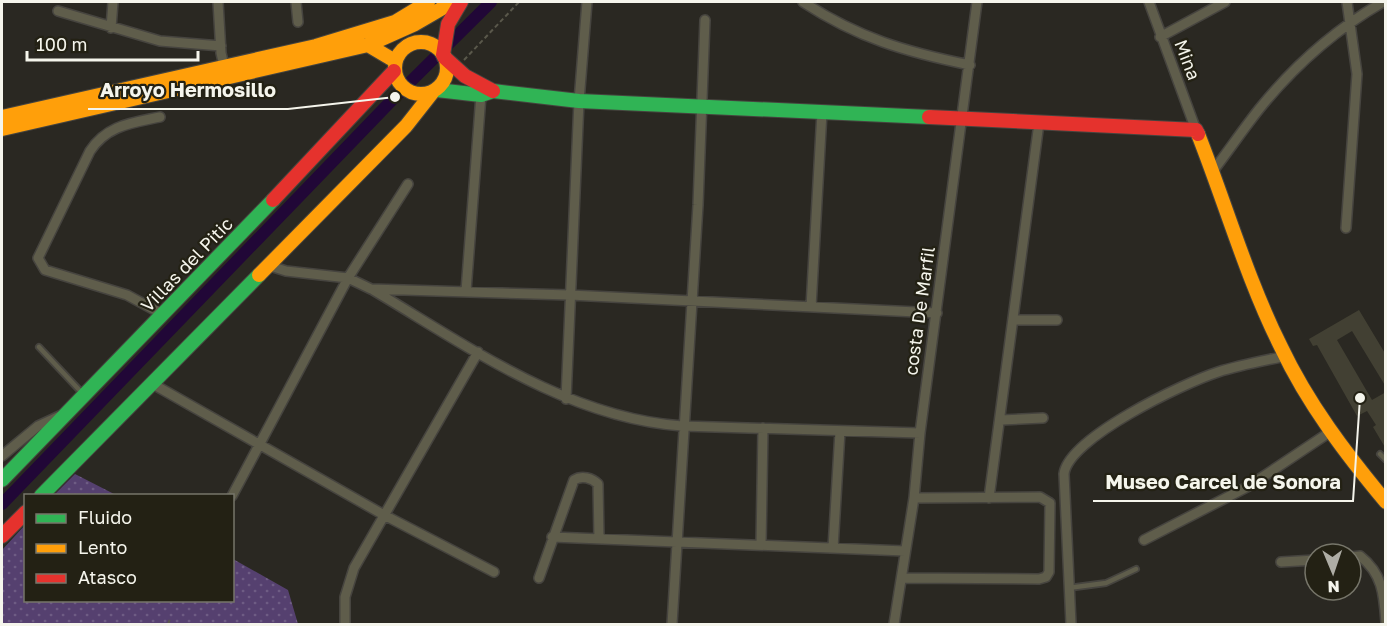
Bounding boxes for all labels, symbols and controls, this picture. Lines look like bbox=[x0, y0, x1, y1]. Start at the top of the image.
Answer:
scale bar bbox=[27, 24, 198, 62]
text: 100 m bbox=[36, 33, 87, 55]
street label: Mina bbox=[1170, 36, 1206, 83]
callout: Arroyo Hermosillo bbox=[88, 71, 288, 109]
text: Arroyo Hermosillo bbox=[100, 77, 276, 101]
street label: Villas del Pitic bbox=[136, 212, 237, 316]
street label: costa De Marfil bbox=[899, 245, 939, 377]
callout: Museo Carcel de Sonora bbox=[1093, 463, 1353, 501]
text: Museo Carcel de Sonora bbox=[1105, 469, 1341, 493]
legend bbox=[24, 494, 234, 602]
text: Fluido bbox=[78, 506, 132, 528]
text: Lento bbox=[78, 536, 127, 558]
north arrow bbox=[1303, 542, 1363, 602]
text: Atasco bbox=[78, 566, 137, 588]
text: N bbox=[1327, 577, 1340, 597]

